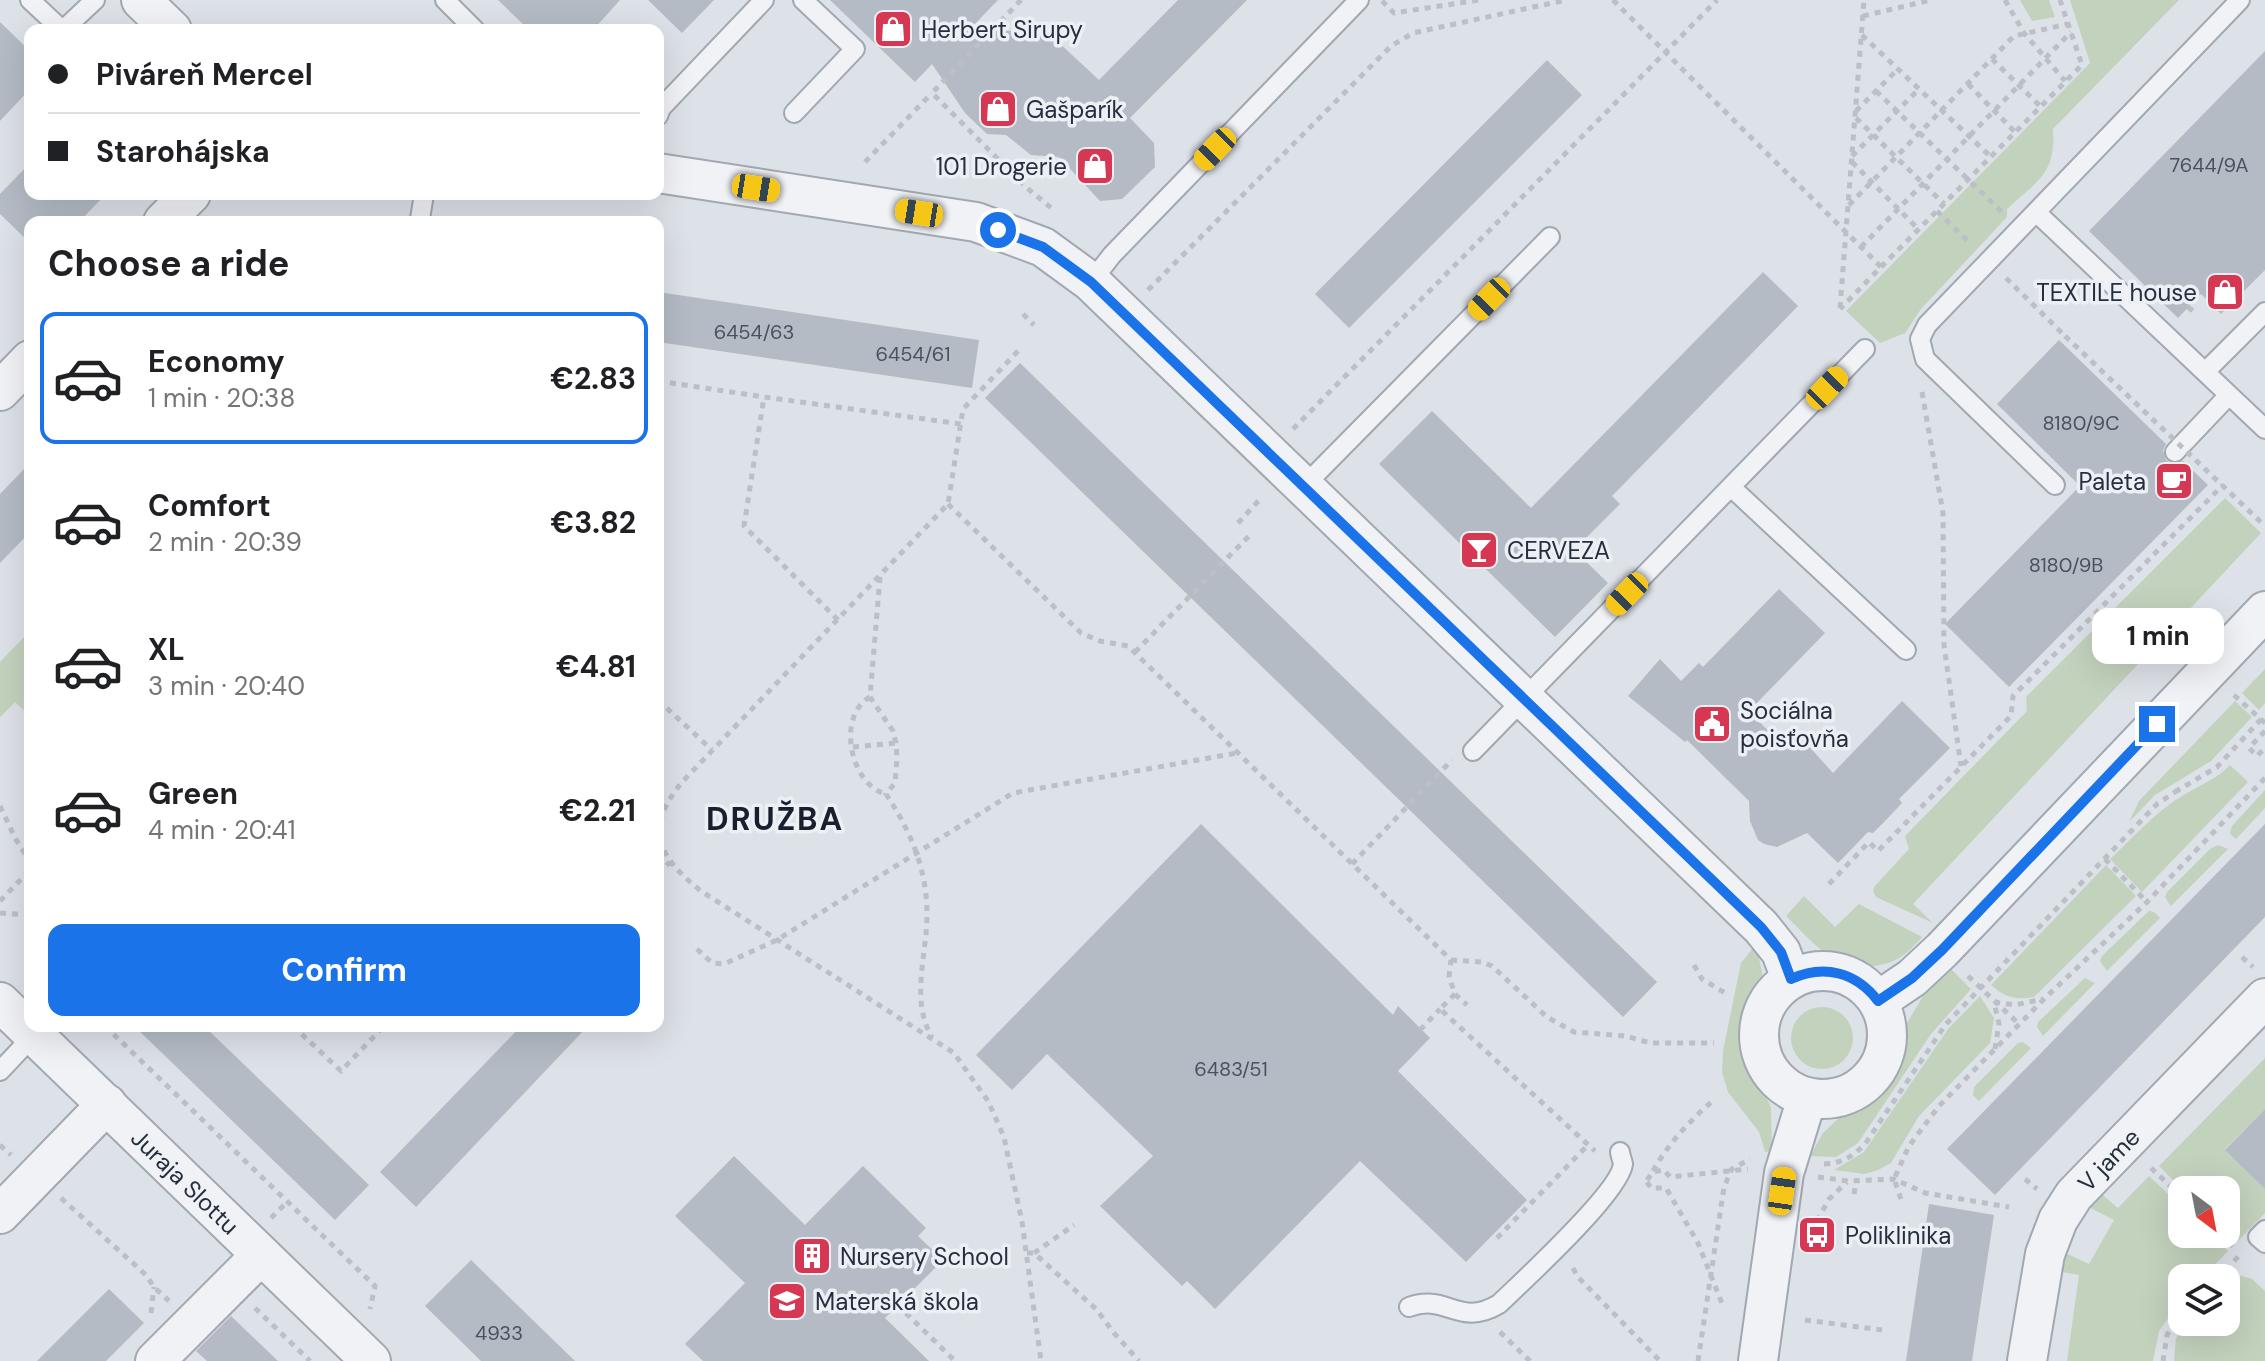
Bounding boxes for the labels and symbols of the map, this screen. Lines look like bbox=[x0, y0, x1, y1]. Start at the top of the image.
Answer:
shop icon: Herbert Sirupy bbox=[872, 8, 914, 50]
place label: Herbert Sirupy bbox=[921, 14, 1083, 45]
shop icon: Gašparík bbox=[977, 88, 1019, 130]
place label: Gašparík bbox=[1026, 94, 1124, 125]
car bbox=[1190, 123, 1240, 175]
shop icon: 101 Drogerie bbox=[1074, 145, 1116, 187]
place label: 101 Drogerie bbox=[936, 151, 1067, 182]
house number: 7644/9A bbox=[2170, 152, 2248, 178]
car bbox=[730, 172, 782, 204]
car bbox=[893, 197, 945, 229]
route start bbox=[980, 212, 1016, 248]
shop icon: TEXTILE house bbox=[2204, 271, 2246, 313]
car bbox=[1464, 273, 1514, 325]
place label: TEXTILE house bbox=[2036, 277, 2197, 308]
house number: 6454/63 bbox=[714, 319, 794, 345]
house number: 6454/61 bbox=[875, 341, 951, 367]
car bbox=[1802, 362, 1852, 414]
house number: 8180/9C bbox=[2043, 410, 2120, 436]
cafe icon: Paleta bbox=[2153, 460, 2195, 502]
place label: Paleta bbox=[2079, 466, 2146, 497]
bar icon: CERVEZA bbox=[1458, 529, 1500, 571]
place label: CERVEZA bbox=[1507, 535, 1610, 566]
house number: 8180/9B bbox=[2029, 552, 2103, 578]
car bbox=[1602, 568, 1652, 620]
callout: 1 min bbox=[2091, 608, 2223, 664]
place label: Sociálna poisťovňa bbox=[1740, 695, 1849, 754]
public building icon: Sociálna poisťovňa bbox=[1691, 703, 1733, 745]
route end bbox=[2139, 706, 2175, 742]
district label: DRUŽBA bbox=[706, 798, 844, 840]
house number: 6483/51 bbox=[1194, 1056, 1268, 1082]
street label: V jame bbox=[2071, 1121, 2146, 1198]
street label: Juraja Slottu bbox=[125, 1122, 246, 1241]
car bbox=[1767, 1166, 1797, 1216]
north arrow bbox=[2168, 1176, 2240, 1248]
bus stop icon: Poliklinika bbox=[1796, 1214, 1838, 1256]
place label: Poliklinika bbox=[1845, 1220, 1951, 1251]
building icon: Nursery School bbox=[791, 1235, 833, 1277]
place label: Nursery School bbox=[840, 1241, 1009, 1272]
school or university icon: Materská škola bbox=[766, 1280, 808, 1322]
place label: Materská škola bbox=[815, 1286, 979, 1317]
house number: 4933 bbox=[475, 1320, 523, 1346]

